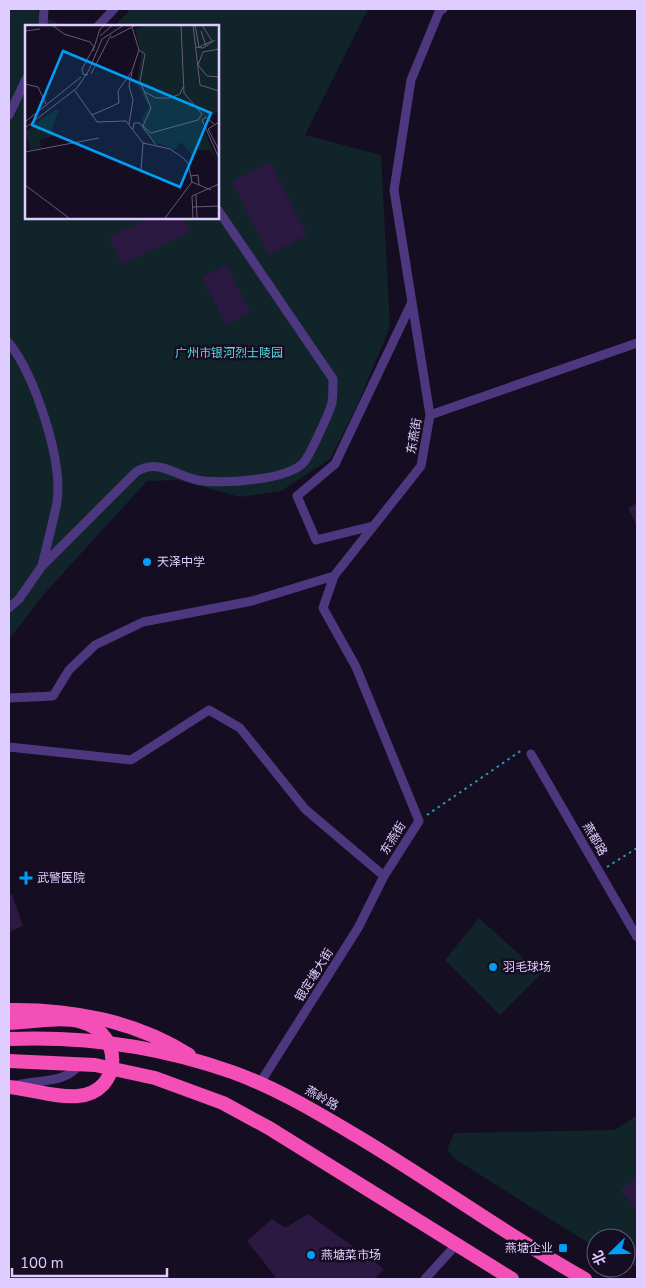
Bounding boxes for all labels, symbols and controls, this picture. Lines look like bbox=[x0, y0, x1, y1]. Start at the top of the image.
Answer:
inset map bbox=[25, 25, 219, 219]
park label: 广州市银河烈士陵园 bbox=[175, 345, 283, 361]
street label: 东燕街 bbox=[403, 417, 425, 455]
place label: 天泽中学 bbox=[157, 554, 205, 570]
marker: 天泽中学 bbox=[141, 556, 153, 568]
street label: 东燕街 bbox=[377, 818, 409, 858]
street label: 燕都路 bbox=[579, 819, 611, 859]
place label: 武警医院 bbox=[37, 870, 85, 886]
marker: 武警医院 bbox=[19, 871, 33, 885]
street label: 银定塘大街 bbox=[291, 945, 337, 1005]
place label: 羽毛球场 bbox=[503, 959, 551, 975]
marker: 羽毛球场 bbox=[487, 961, 499, 973]
street label: 燕岭路 bbox=[302, 1082, 342, 1114]
north arrow bbox=[586, 1228, 636, 1278]
place label: 燕塘企业 bbox=[505, 1240, 553, 1256]
marker: 燕塘企业 bbox=[557, 1242, 569, 1254]
scale bar bbox=[12, 1246, 168, 1278]
place label: 燕塘菜市场 bbox=[321, 1247, 381, 1263]
text: 北 bbox=[588, 1248, 611, 1268]
marker: 燕塘菜市场 bbox=[305, 1249, 317, 1261]
text: 100 m bbox=[20, 1253, 64, 1273]

